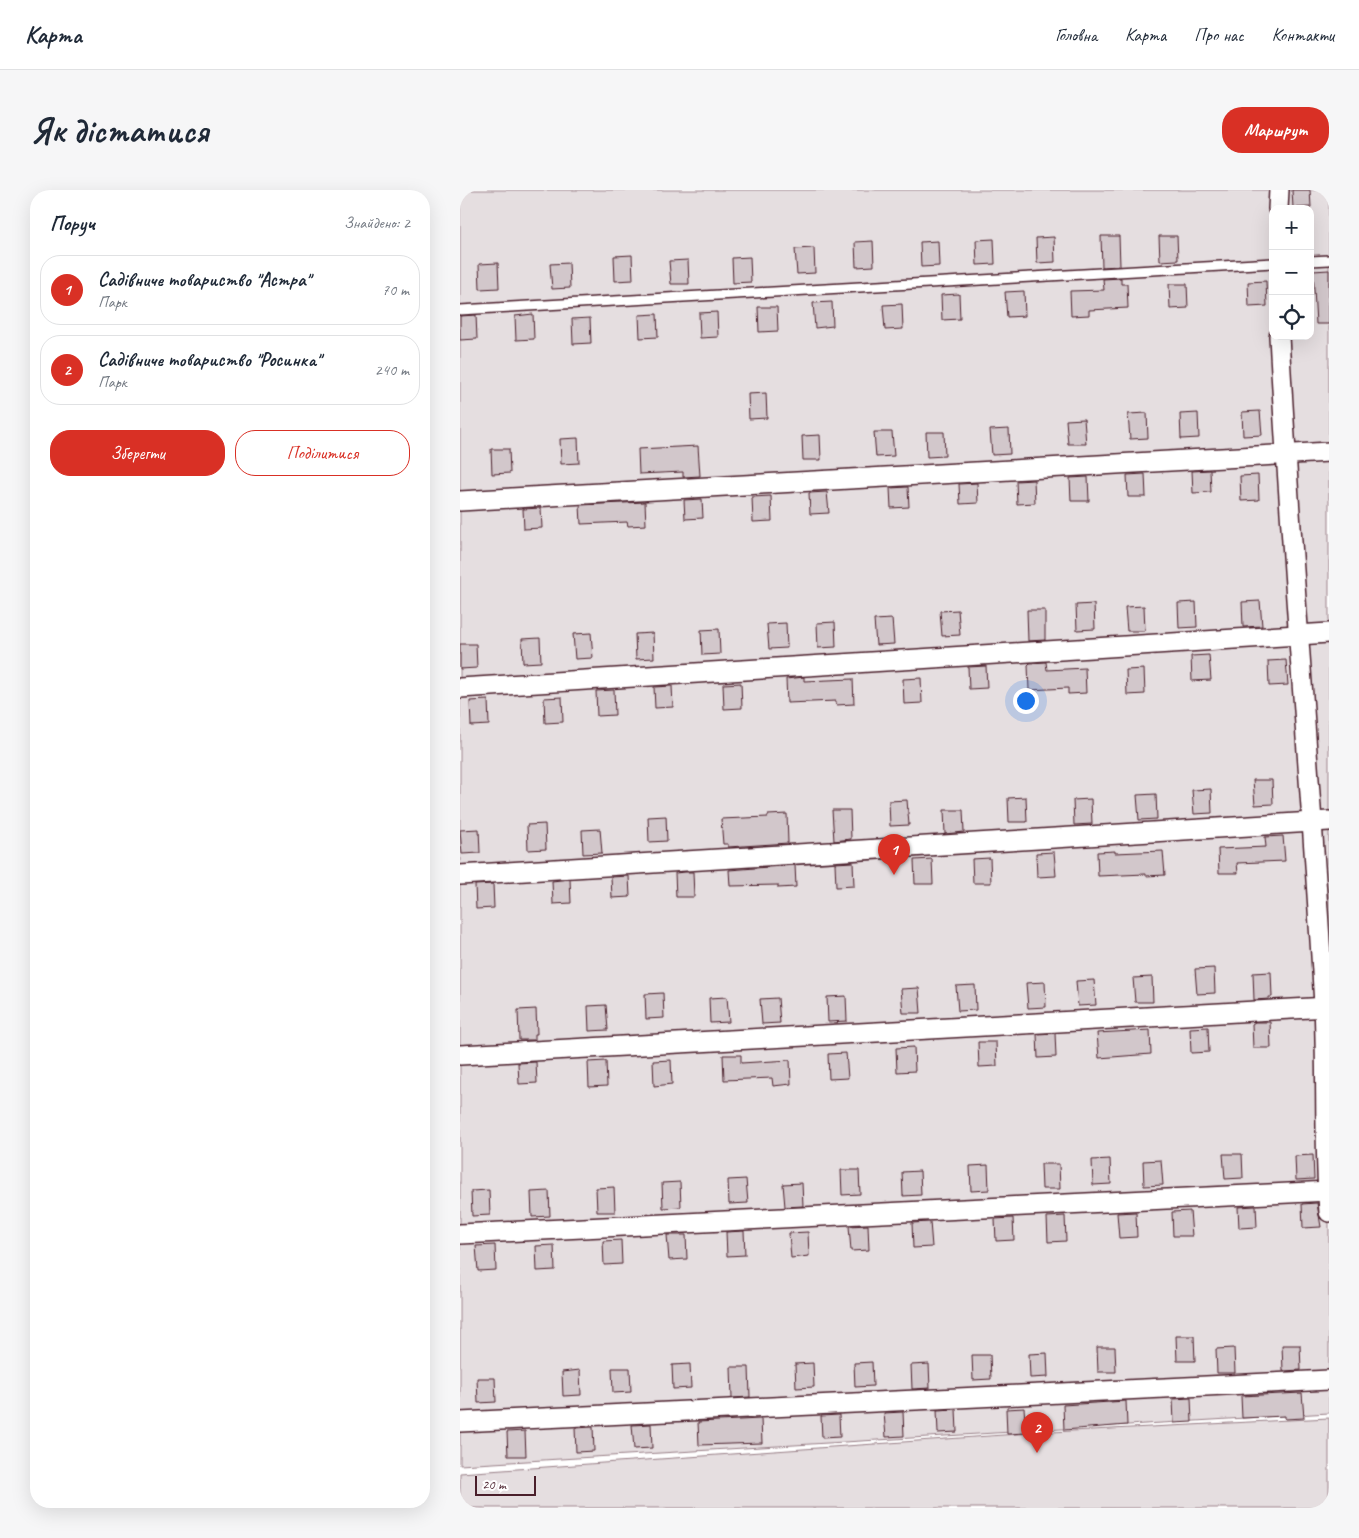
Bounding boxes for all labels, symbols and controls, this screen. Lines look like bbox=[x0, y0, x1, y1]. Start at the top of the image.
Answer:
text: Карта bbox=[25, 20, 82, 50]
text: Головна bbox=[1055, 24, 1097, 46]
text: Карта bbox=[1125, 24, 1166, 46]
text: Про нас bbox=[1194, 24, 1244, 46]
text: Контакти bbox=[1272, 24, 1334, 46]
button: Маршрут bbox=[1222, 107, 1329, 153]
text: Як дістатися bbox=[30, 108, 208, 153]
map controls bbox=[1269, 205, 1314, 340]
button: + bbox=[1269, 205, 1314, 250]
text: Поруч bbox=[50, 210, 95, 236]
text: Знайдено: 2 bbox=[344, 213, 410, 233]
button: − bbox=[1269, 250, 1314, 295]
text: Садівниче товариство "Астра" bbox=[98, 268, 310, 292]
text: 1 bbox=[63, 280, 71, 300]
text: 70 m bbox=[382, 280, 409, 300]
text: Парк bbox=[98, 292, 127, 312]
button: locate bbox=[1269, 295, 1314, 340]
text: Садівниче товариство "Росинка" bbox=[98, 348, 320, 372]
text: 2 bbox=[63, 360, 71, 380]
text: 240 m bbox=[375, 360, 409, 380]
text: Парк bbox=[98, 372, 127, 392]
button: Зберегти bbox=[50, 430, 225, 476]
button: Поділитися bbox=[235, 430, 410, 476]
your location bbox=[1013, 688, 1039, 714]
pin: 1 bbox=[878, 834, 910, 875]
pin: 2 bbox=[1021, 1412, 1053, 1453]
scale bar bbox=[475, 1473, 536, 1496]
text: 20 m bbox=[482, 1476, 506, 1493]

